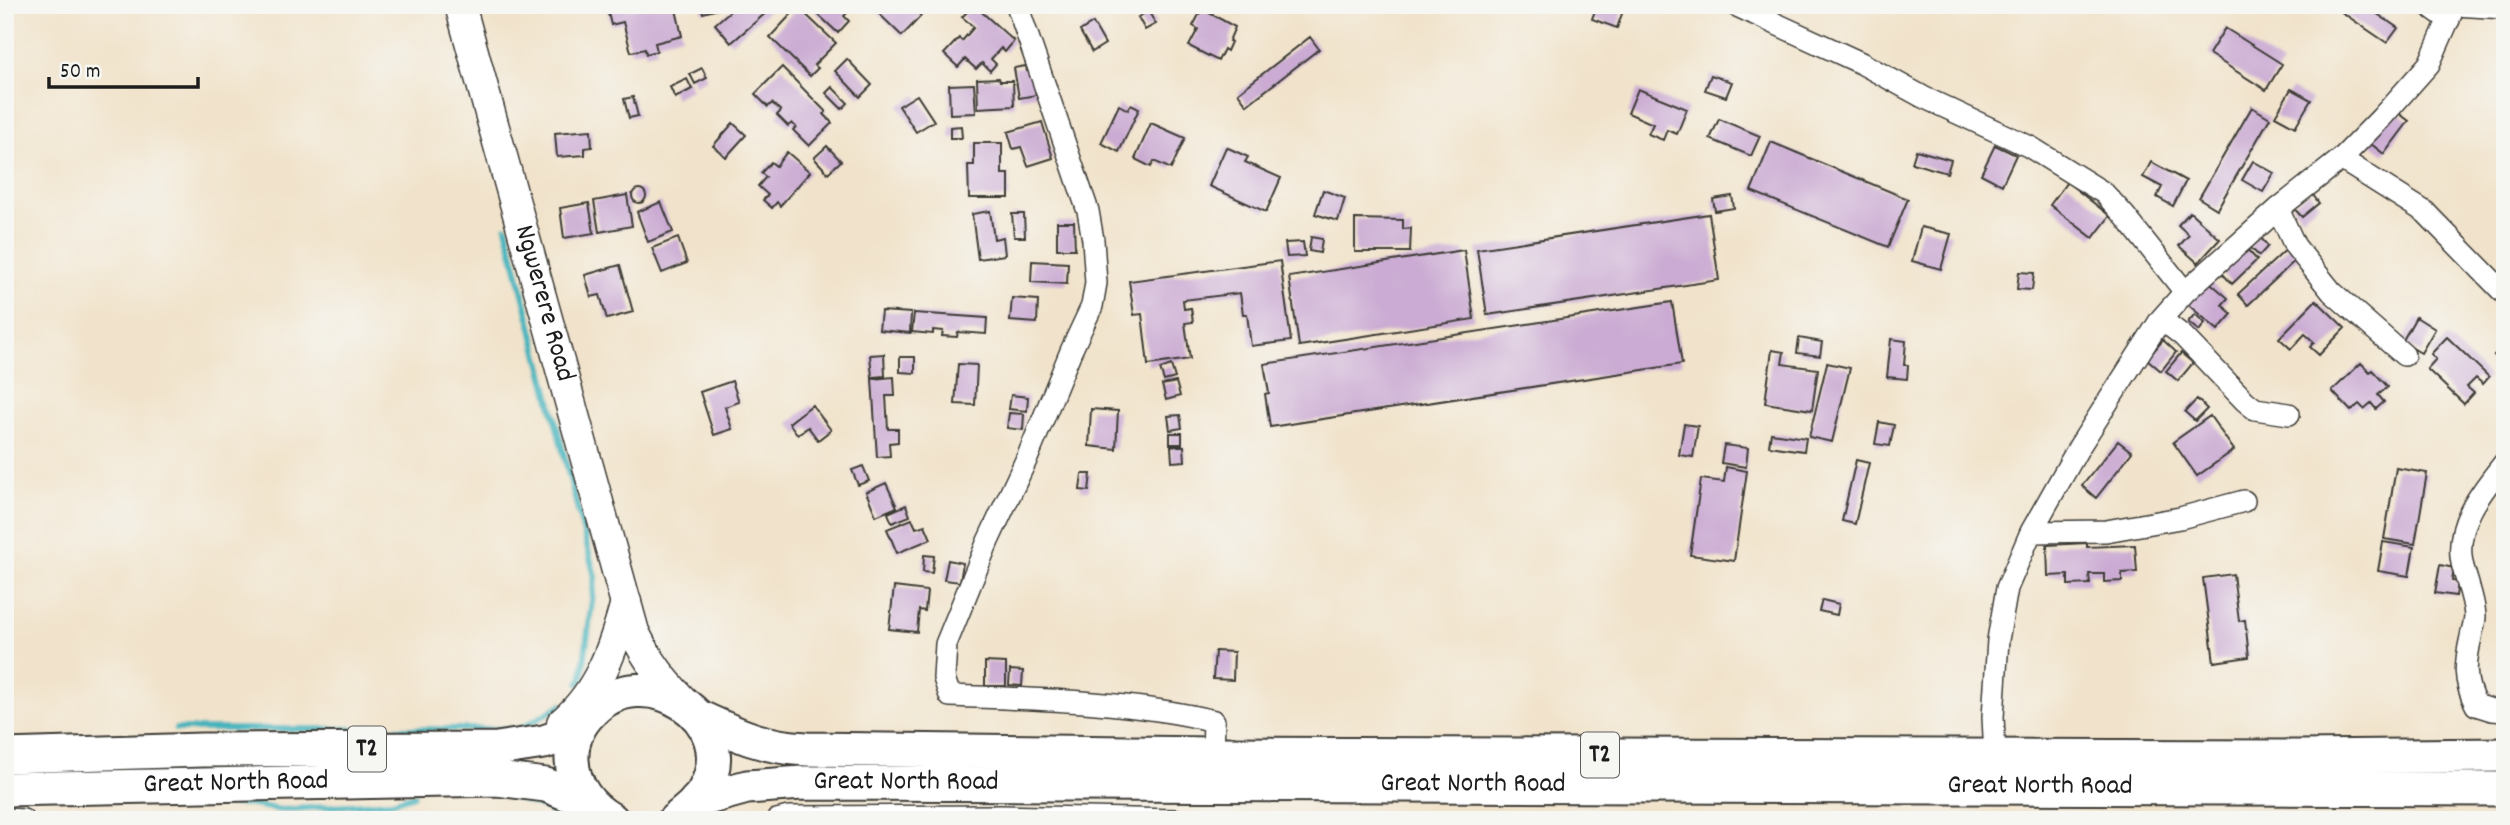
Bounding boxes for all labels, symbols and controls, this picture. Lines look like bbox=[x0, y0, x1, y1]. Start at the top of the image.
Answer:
scale bar bbox=[49, 46, 198, 90]
text: 50 m bbox=[60, 58, 100, 88]
street label: Ngwerere Road bbox=[502, 221, 584, 386]
road number: T2 bbox=[348, 726, 386, 772]
road number: T2 bbox=[1581, 733, 1619, 778]
street label: Great North Road bbox=[143, 762, 329, 806]
street label: Great North Road bbox=[813, 763, 999, 804]
street label: Great North Road bbox=[1380, 765, 1566, 806]
street label: Great North Road bbox=[1947, 767, 2133, 808]

